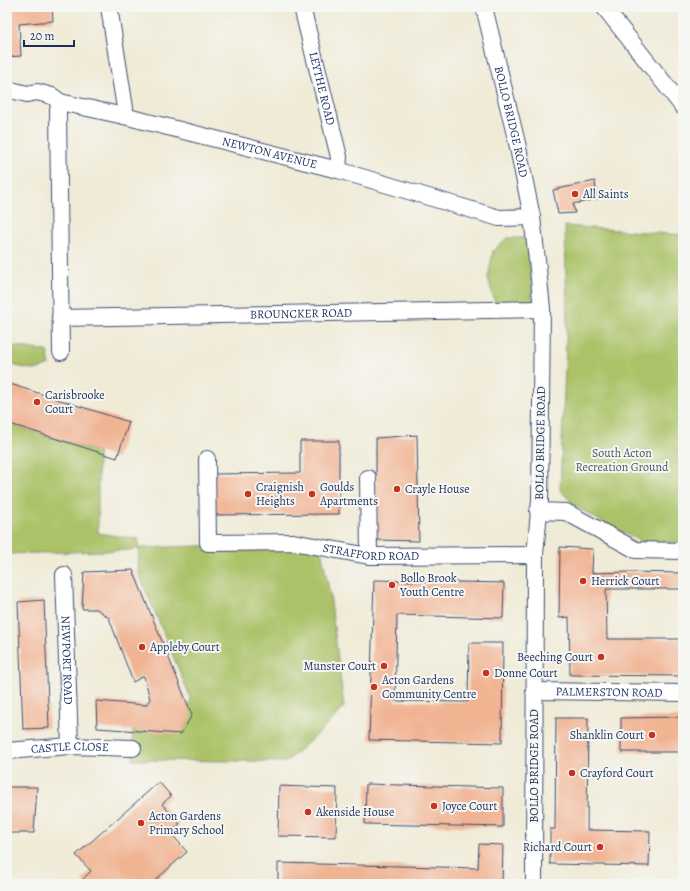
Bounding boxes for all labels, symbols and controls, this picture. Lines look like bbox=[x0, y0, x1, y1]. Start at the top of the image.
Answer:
scale bar bbox=[24, 22, 74, 48]
text: 20 m bbox=[30, 28, 54, 44]
street label: LEYTHE ROAD bbox=[305, 50, 339, 127]
street label: BOLLO BRIDGE ROAD bbox=[491, 64, 532, 179]
street label: NEWTON AVENUE bbox=[220, 133, 319, 172]
place label: All Saints bbox=[582, 186, 629, 202]
marker: All Saints bbox=[570, 189, 580, 199]
street label: BROUNCKER ROAD bbox=[250, 305, 352, 322]
street label: BOLLO BRIDGE ROAD bbox=[531, 386, 549, 500]
place label: Carisbrooke Court bbox=[45, 387, 105, 417]
marker: Carisbrooke Court bbox=[32, 397, 42, 407]
park label: South Acton Recreation Ground bbox=[576, 445, 669, 475]
place label: Craignish Heights bbox=[256, 479, 305, 509]
place label: Goulds Apartments bbox=[319, 479, 378, 509]
place label: Crayle House bbox=[405, 481, 470, 497]
marker: Crayle House bbox=[392, 484, 402, 494]
marker: Craignish Heights bbox=[243, 489, 253, 499]
marker: Goulds Apartments bbox=[307, 489, 317, 499]
street label: STRAFFORD ROAD bbox=[322, 540, 419, 564]
place label: Bollo Brook Youth Centre bbox=[399, 570, 464, 600]
place label: Herrick Court bbox=[591, 573, 660, 589]
marker: Herrick Court bbox=[578, 576, 588, 586]
marker: Bollo Brook Youth Centre bbox=[387, 580, 397, 590]
street label: NEWPORT ROAD bbox=[57, 615, 77, 705]
place label: Appleby Court bbox=[149, 639, 220, 655]
marker: Appleby Court bbox=[137, 642, 147, 652]
place label: Beeching Court bbox=[517, 649, 593, 665]
marker: Beeching Court bbox=[596, 652, 606, 662]
place label: Munster Court bbox=[304, 658, 376, 674]
marker: Munster Court bbox=[379, 661, 389, 671]
place label: Donne Court bbox=[494, 665, 558, 681]
marker: Donne Court bbox=[481, 668, 491, 678]
place label: Acton Gardens Community Centre bbox=[381, 672, 476, 702]
marker: Acton Gardens Community Centre bbox=[369, 682, 379, 692]
street label: PALMERSTON ROAD bbox=[555, 683, 663, 701]
street label: BOLLO BRIDGE ROAD bbox=[526, 709, 542, 823]
place label: Shanklin Court bbox=[570, 727, 644, 743]
marker: Shanklin Court bbox=[647, 730, 657, 740]
street label: CASTLE CLOSE bbox=[30, 738, 109, 757]
place label: Crayford Court bbox=[580, 765, 654, 781]
marker: Crayford Court bbox=[567, 768, 577, 778]
place label: Joyce Court bbox=[442, 798, 497, 814]
marker: Joyce Court bbox=[429, 801, 439, 811]
place label: Akenside House bbox=[315, 804, 394, 820]
marker: Akenside House bbox=[303, 807, 313, 817]
place label: Acton Gardens Primary School bbox=[148, 808, 224, 838]
marker: Acton Gardens Primary School bbox=[136, 818, 146, 828]
place label: Richard Court bbox=[523, 839, 592, 855]
marker: Richard Court bbox=[595, 842, 605, 852]

